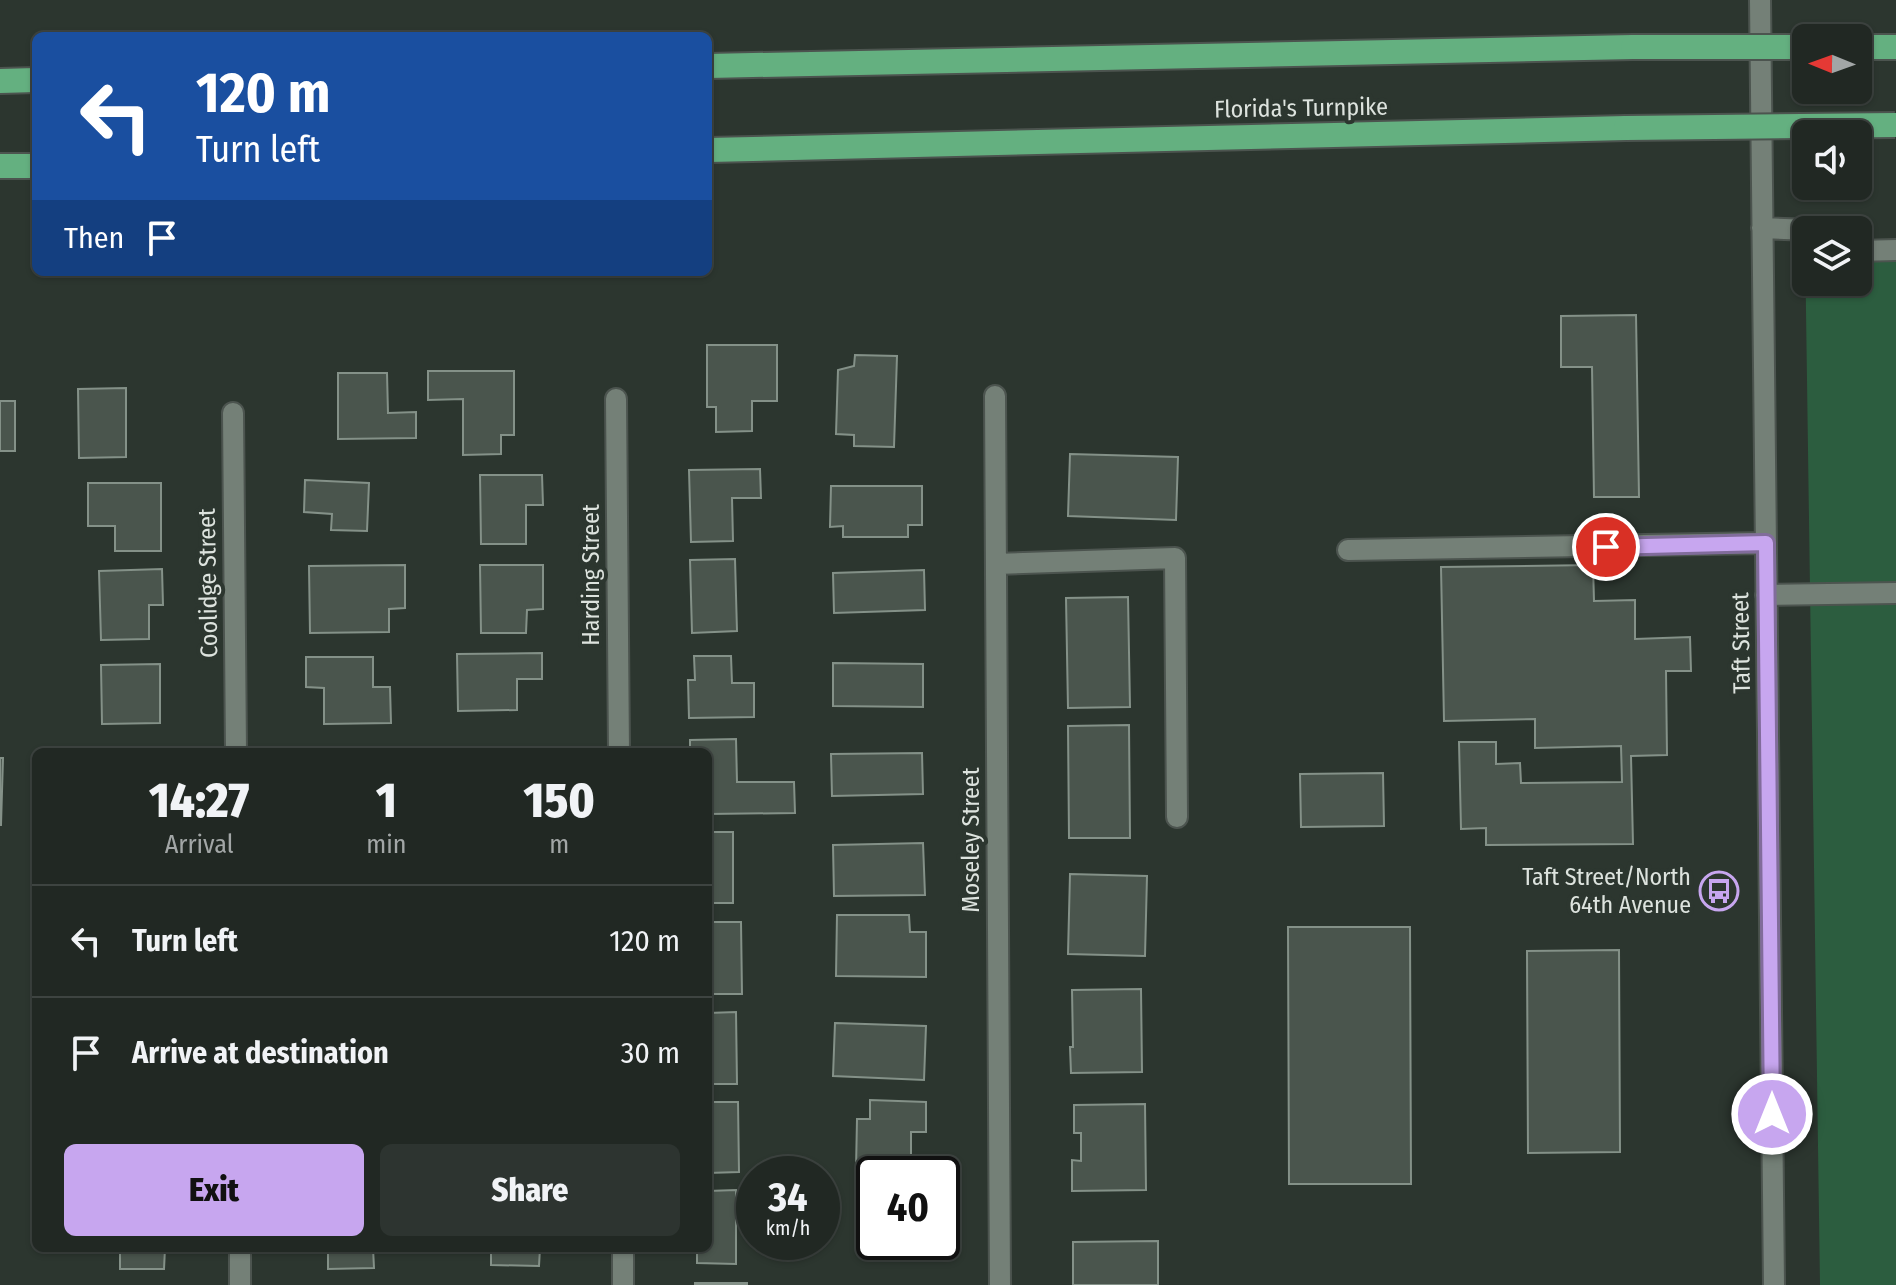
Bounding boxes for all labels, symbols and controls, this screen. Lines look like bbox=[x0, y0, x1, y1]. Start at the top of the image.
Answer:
north arrow bbox=[1792, 24, 1872, 104]
map controls bbox=[1792, 24, 1872, 296]
text: 120 m bbox=[196, 60, 331, 127]
icon: left bbox=[64, 64, 168, 168]
street label: Florida's Turnpike bbox=[1214, 92, 1388, 124]
button: sound bbox=[1792, 120, 1872, 200]
text: Turn left bbox=[196, 128, 320, 172]
icon: arrive bbox=[140, 216, 184, 260]
button: layers bbox=[1792, 216, 1872, 296]
text: Then bbox=[64, 220, 124, 256]
street label: Harding Street bbox=[577, 504, 605, 646]
street label: Coolidge Street bbox=[193, 508, 223, 658]
pin bbox=[1572, 513, 1640, 581]
icon: arrive bbox=[1584, 525, 1628, 569]
street label: Taft Street bbox=[1726, 592, 1756, 694]
street label: Moseley Street bbox=[957, 767, 985, 913]
text: 14:27 bbox=[149, 772, 249, 830]
text: 1 bbox=[376, 772, 397, 830]
text: 150 bbox=[523, 772, 595, 830]
text: Arrival bbox=[165, 829, 234, 860]
text: min bbox=[366, 829, 406, 860]
text: m bbox=[549, 829, 569, 860]
place label: Taft Street/North 64th Avenue bbox=[1522, 863, 1691, 919]
bus stop icon: Taft Street/North 64th Avenue bbox=[1698, 870, 1740, 912]
icon: left bbox=[64, 919, 108, 963]
text: Turn left bbox=[132, 923, 238, 959]
text: 120 m bbox=[609, 923, 680, 959]
icon: arrive bbox=[64, 1031, 108, 1075]
text: Arrive at destination bbox=[132, 1035, 389, 1071]
text: 30 m bbox=[621, 1035, 680, 1071]
position arrow bbox=[1730, 1072, 1814, 1156]
button: Exit bbox=[64, 1144, 364, 1236]
button: Share bbox=[380, 1144, 680, 1236]
speed limit sign: 40 bbox=[856, 1156, 960, 1260]
text: 34 bbox=[768, 1174, 808, 1222]
text: km/h bbox=[766, 1216, 810, 1240]

